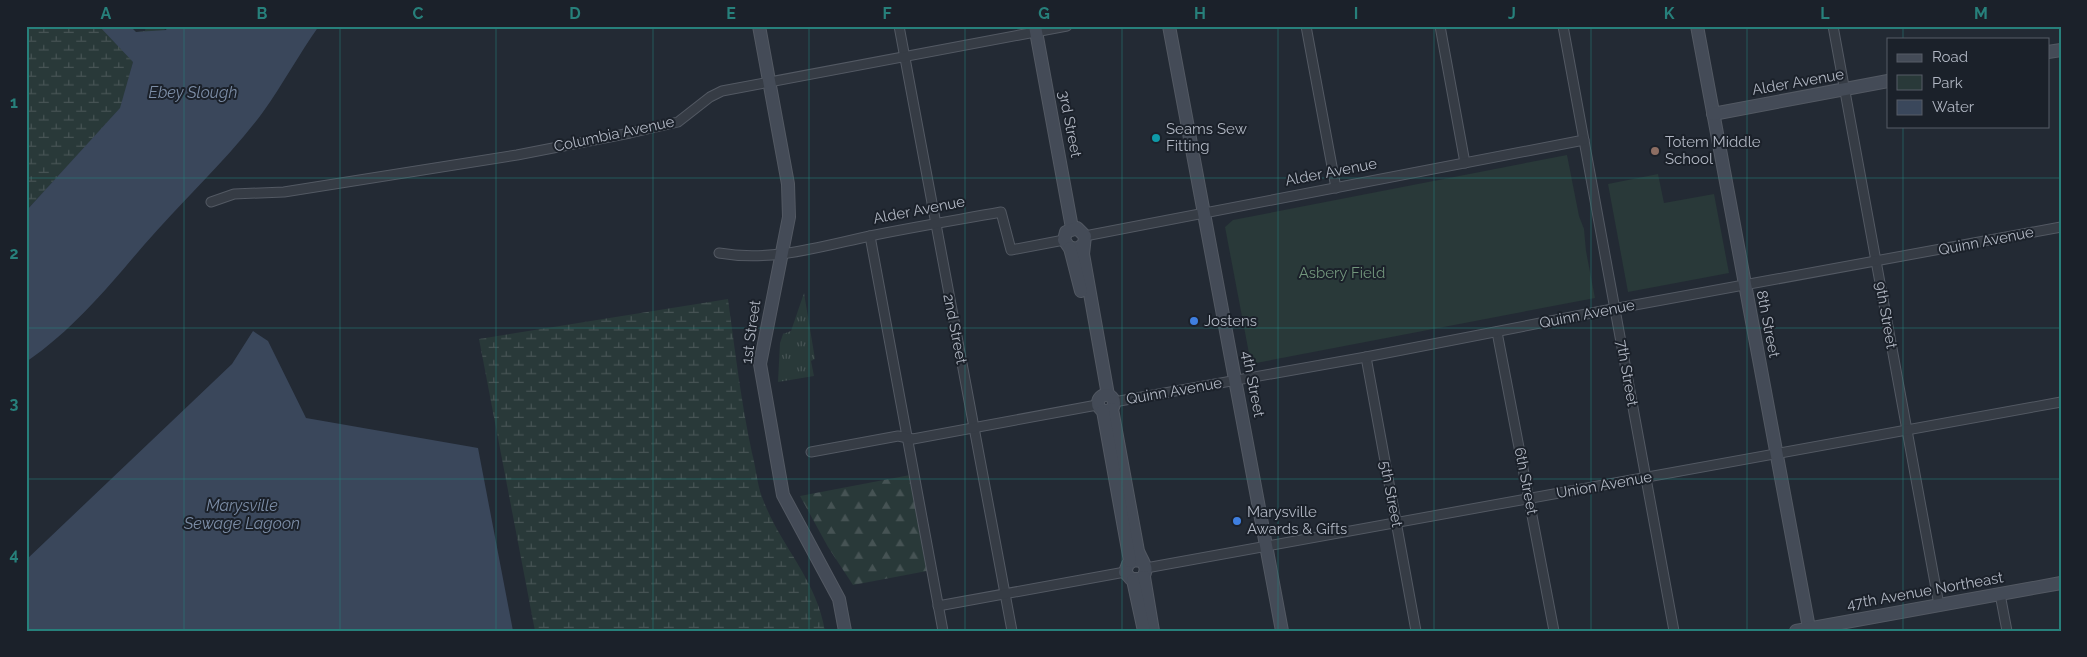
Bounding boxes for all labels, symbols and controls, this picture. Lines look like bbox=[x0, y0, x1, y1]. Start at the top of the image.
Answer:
text: A bbox=[101, 4, 112, 23]
text: B bbox=[257, 4, 268, 23]
text: C bbox=[413, 4, 424, 23]
text: D bbox=[569, 4, 581, 23]
text: E bbox=[726, 4, 736, 23]
text: F bbox=[882, 4, 892, 23]
text: G bbox=[1038, 4, 1050, 23]
text: H bbox=[1194, 4, 1206, 23]
text: I bbox=[1354, 4, 1358, 23]
text: J bbox=[1508, 4, 1516, 23]
text: K bbox=[1664, 4, 1675, 23]
text: L bbox=[1820, 4, 1830, 23]
text: M bbox=[1974, 4, 1988, 23]
legend bbox=[1887, 38, 2050, 128]
text: Road bbox=[1932, 48, 1968, 66]
street label: Alder Avenue bbox=[1751, 65, 1846, 99]
text: Park bbox=[1932, 74, 1963, 92]
water label: Ebey Slough bbox=[149, 83, 237, 102]
street label: 3rd Street bbox=[1055, 89, 1085, 159]
text: 1 bbox=[10, 93, 18, 112]
text: Water bbox=[1932, 98, 1975, 116]
street label: Columbia Avenue bbox=[552, 112, 676, 156]
place label: Seams Sew Fitting bbox=[1166, 120, 1247, 155]
marker: Seams Sew Fitting bbox=[1150, 132, 1162, 144]
place label: Totem Middle School bbox=[1665, 133, 1761, 168]
marker: Totem Middle School bbox=[1649, 145, 1661, 157]
street label: Alder Avenue bbox=[1283, 154, 1379, 190]
street label: Alder Avenue bbox=[871, 192, 967, 228]
street label: Quinn Avenue bbox=[1937, 223, 2035, 259]
text: 2 bbox=[9, 244, 19, 263]
park label: Asbery Field bbox=[1299, 264, 1385, 282]
street label: 9th Street bbox=[1871, 280, 1901, 350]
street label: 8th Street bbox=[1753, 289, 1783, 359]
street label: 2nd Street bbox=[939, 292, 971, 366]
street label: Quinn Avenue bbox=[1538, 296, 1636, 332]
street label: 1st Street bbox=[738, 299, 764, 365]
place label: Jostens bbox=[1204, 312, 1257, 330]
marker: Jostens bbox=[1188, 315, 1200, 327]
street label: 7th Street bbox=[1612, 338, 1642, 408]
street label: 4th Street bbox=[1238, 349, 1268, 419]
street label: Quinn Avenue bbox=[1125, 374, 1223, 408]
text: 3 bbox=[10, 394, 19, 413]
street label: 6th Street bbox=[1511, 446, 1541, 516]
street label: 5th Street bbox=[1376, 459, 1406, 529]
street label: Union Avenue bbox=[1555, 468, 1653, 502]
water label: Marysville Sewage Lagoon bbox=[183, 496, 300, 533]
place label: Marysville Awards & Gifts bbox=[1247, 503, 1347, 538]
marker: Marysville Awards & Gifts bbox=[1231, 515, 1243, 527]
text: 4 bbox=[9, 545, 19, 564]
street label: 47th Avenue Northeast bbox=[1845, 568, 2005, 614]

